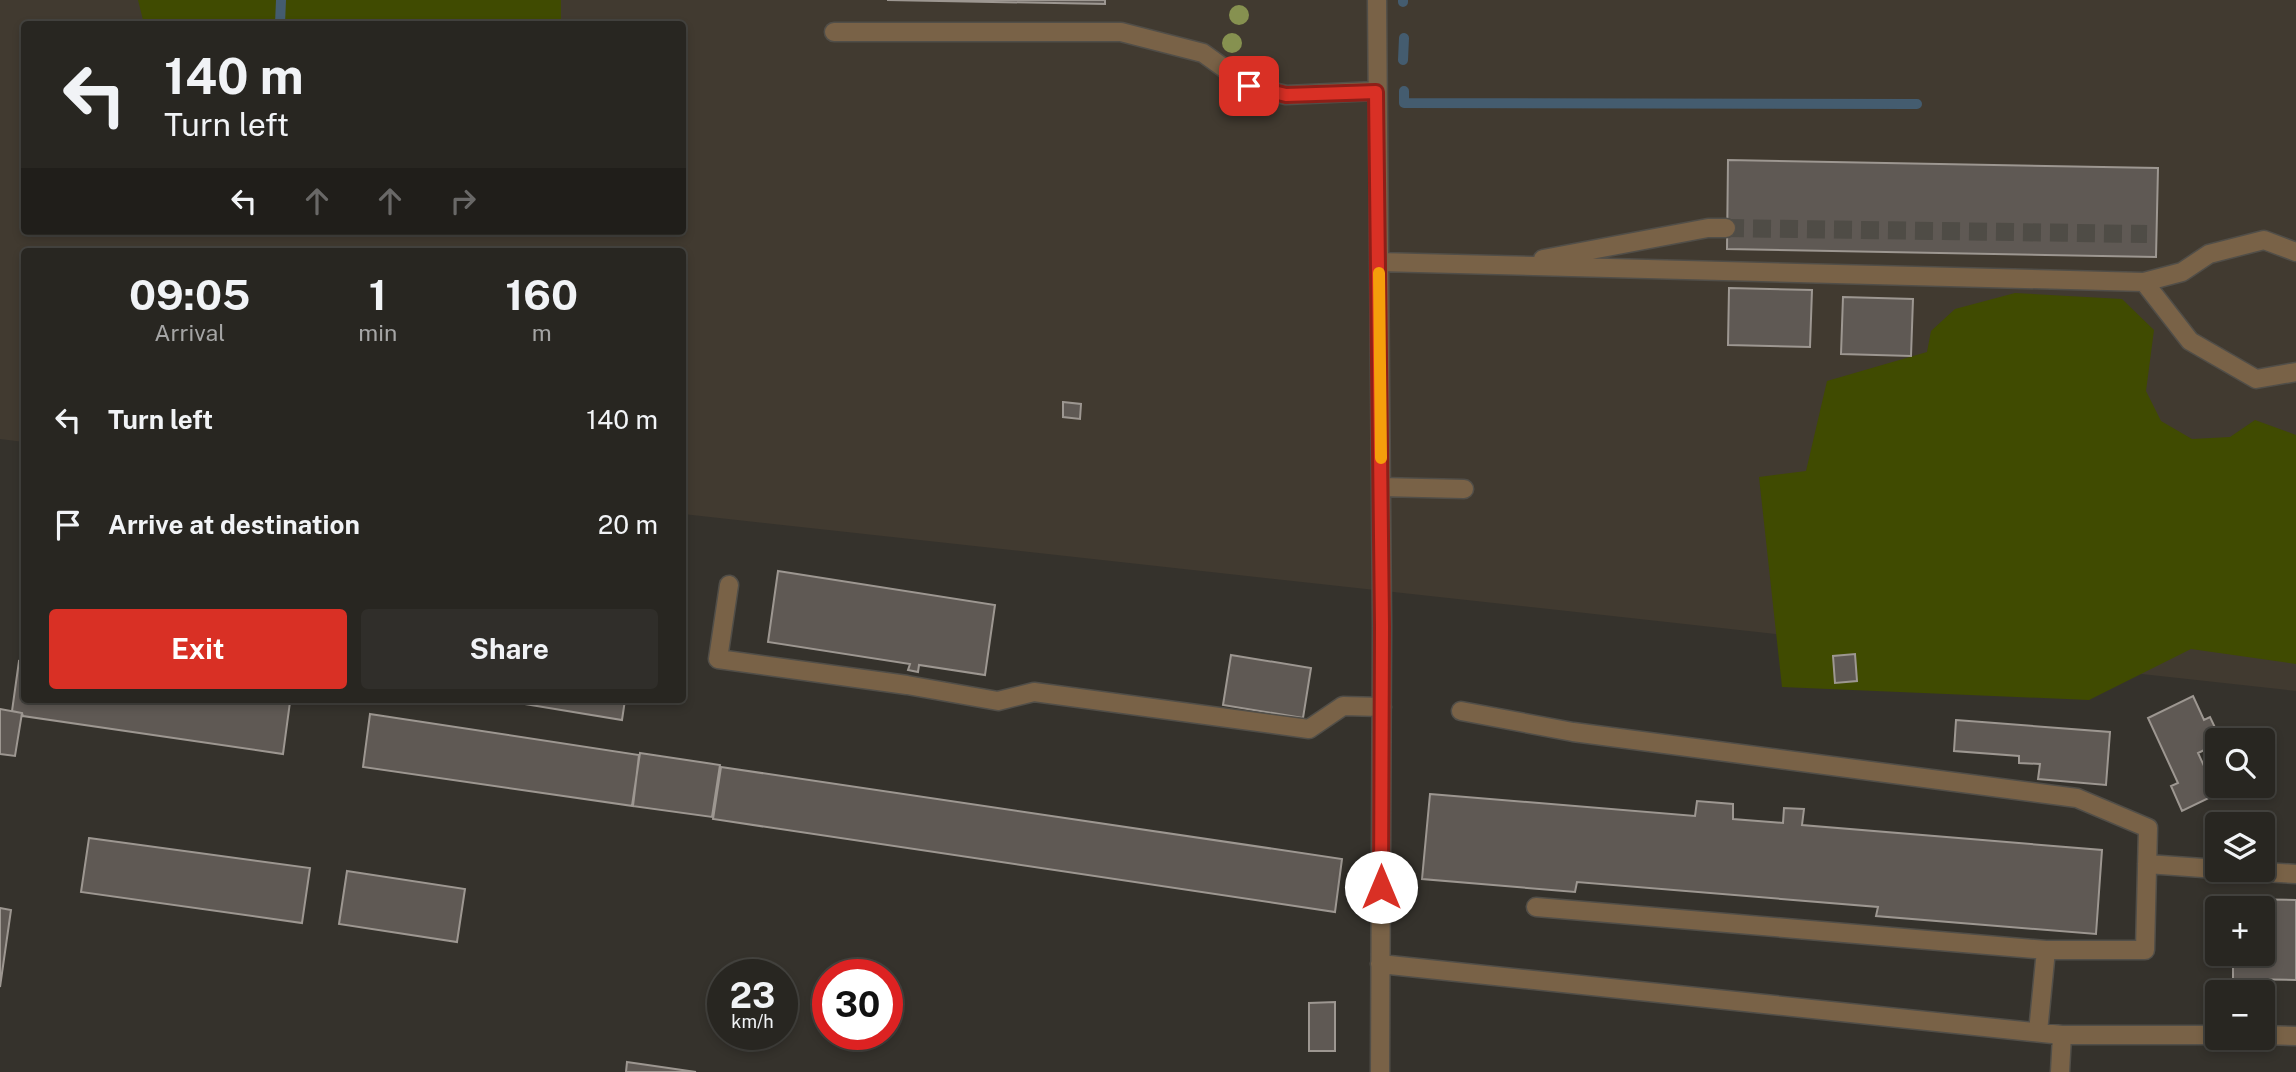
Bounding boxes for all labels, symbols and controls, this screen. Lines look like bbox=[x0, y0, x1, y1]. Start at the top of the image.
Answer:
text: 140 m bbox=[164, 47, 304, 105]
icon: left bbox=[49, 49, 140, 140]
pin bbox=[1219, 56, 1279, 116]
icon: arrive bbox=[1230, 67, 1268, 105]
text: Turn left bbox=[164, 106, 289, 143]
icon: left bbox=[225, 182, 263, 220]
icon: ahead bbox=[298, 182, 336, 220]
icon: ahead bbox=[371, 182, 409, 220]
icon: right bbox=[444, 182, 482, 220]
text: 09:05 bbox=[129, 270, 250, 319]
text: 1 bbox=[369, 270, 387, 319]
text: 160 bbox=[505, 270, 578, 319]
text: Arrival bbox=[154, 319, 225, 346]
text: min bbox=[358, 319, 397, 346]
text: m bbox=[532, 319, 552, 346]
icon: left bbox=[49, 401, 87, 439]
text: Turn left bbox=[108, 404, 213, 435]
text: 140 m bbox=[586, 404, 658, 435]
icon: arrive bbox=[49, 506, 87, 544]
text: Arrive at destination bbox=[108, 509, 360, 540]
text: 20 m bbox=[598, 509, 658, 540]
button: Exit bbox=[49, 609, 347, 689]
button: Share bbox=[361, 609, 658, 689]
map controls bbox=[2205, 728, 2275, 1050]
button: search bbox=[2205, 728, 2275, 798]
button: layers bbox=[2205, 812, 2275, 882]
position arrow bbox=[1344, 850, 1418, 924]
button: + bbox=[2205, 896, 2275, 966]
speed limit sign: 30 bbox=[812, 959, 903, 1050]
text: 23 bbox=[730, 975, 775, 1016]
button: − bbox=[2205, 980, 2275, 1050]
text: km/h bbox=[731, 1011, 774, 1032]

